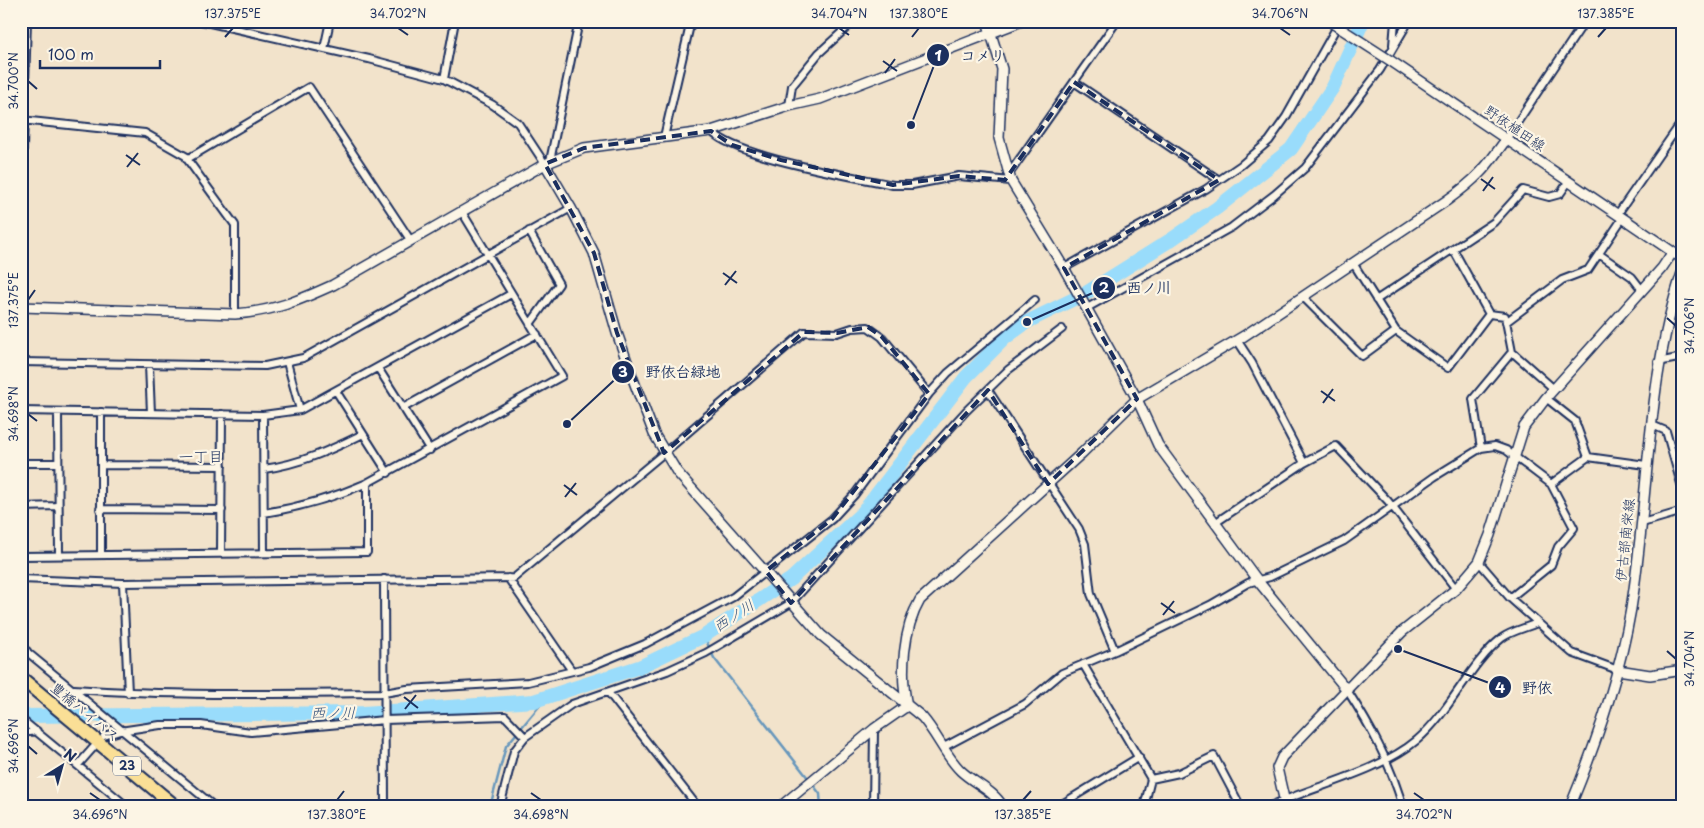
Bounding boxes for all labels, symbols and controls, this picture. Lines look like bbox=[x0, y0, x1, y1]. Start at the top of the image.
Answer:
text: 137.375°E bbox=[205, 4, 261, 22]
text: 34.702°N bbox=[370, 4, 426, 22]
text: 34.704°N bbox=[811, 4, 867, 22]
text: 137.380°E bbox=[890, 4, 948, 22]
text: 34.706°N bbox=[1252, 4, 1308, 22]
text: 137.385°E bbox=[1577, 4, 1635, 22]
scale bar bbox=[40, 38, 160, 70]
callout: コメリ bbox=[925, 40, 1015, 70]
text: 100 m bbox=[48, 42, 94, 65]
text: 1 bbox=[934, 43, 942, 66]
text: コメリ bbox=[960, 43, 1006, 66]
text: 34.700°N bbox=[4, 52, 22, 110]
street label: 野依植田線 bbox=[1480, 99, 1550, 156]
text: 137.375°E bbox=[4, 272, 22, 328]
callout: 西ノ川 bbox=[1092, 273, 1182, 303]
text: 2 bbox=[1099, 275, 1110, 298]
text: 西ノ川 bbox=[1126, 275, 1172, 298]
text: 34.706°N bbox=[1680, 298, 1698, 354]
callout: 野依台緑地 bbox=[610, 357, 730, 387]
text: 3 bbox=[618, 359, 628, 382]
text: 野依台緑地 bbox=[645, 359, 721, 382]
text: 34.698°N bbox=[4, 386, 22, 442]
district label: 一丁目 bbox=[178, 444, 224, 467]
street label: 伊古部南栄線 bbox=[1610, 497, 1639, 583]
water label: 西ノ川 bbox=[708, 593, 758, 637]
text: 34.704°N bbox=[1680, 631, 1698, 687]
callout: 野依 bbox=[1487, 672, 1562, 702]
text: 4 bbox=[1495, 675, 1505, 698]
text: 野依 bbox=[1522, 675, 1553, 698]
street label: 豊橋バイパス bbox=[46, 677, 124, 747]
water label: 西ノ川 bbox=[310, 700, 356, 723]
text: 34.696°N bbox=[4, 718, 22, 774]
north arrow bbox=[38, 740, 88, 790]
text: N bbox=[59, 743, 81, 767]
road number: 23 bbox=[113, 756, 141, 776]
text: 34.696°N bbox=[72, 805, 128, 823]
text: 137.380°E bbox=[308, 805, 366, 823]
text: 34.698°N bbox=[513, 805, 569, 823]
text: 137.385°E bbox=[994, 805, 1052, 823]
text: 34.702°N bbox=[1396, 805, 1452, 823]

